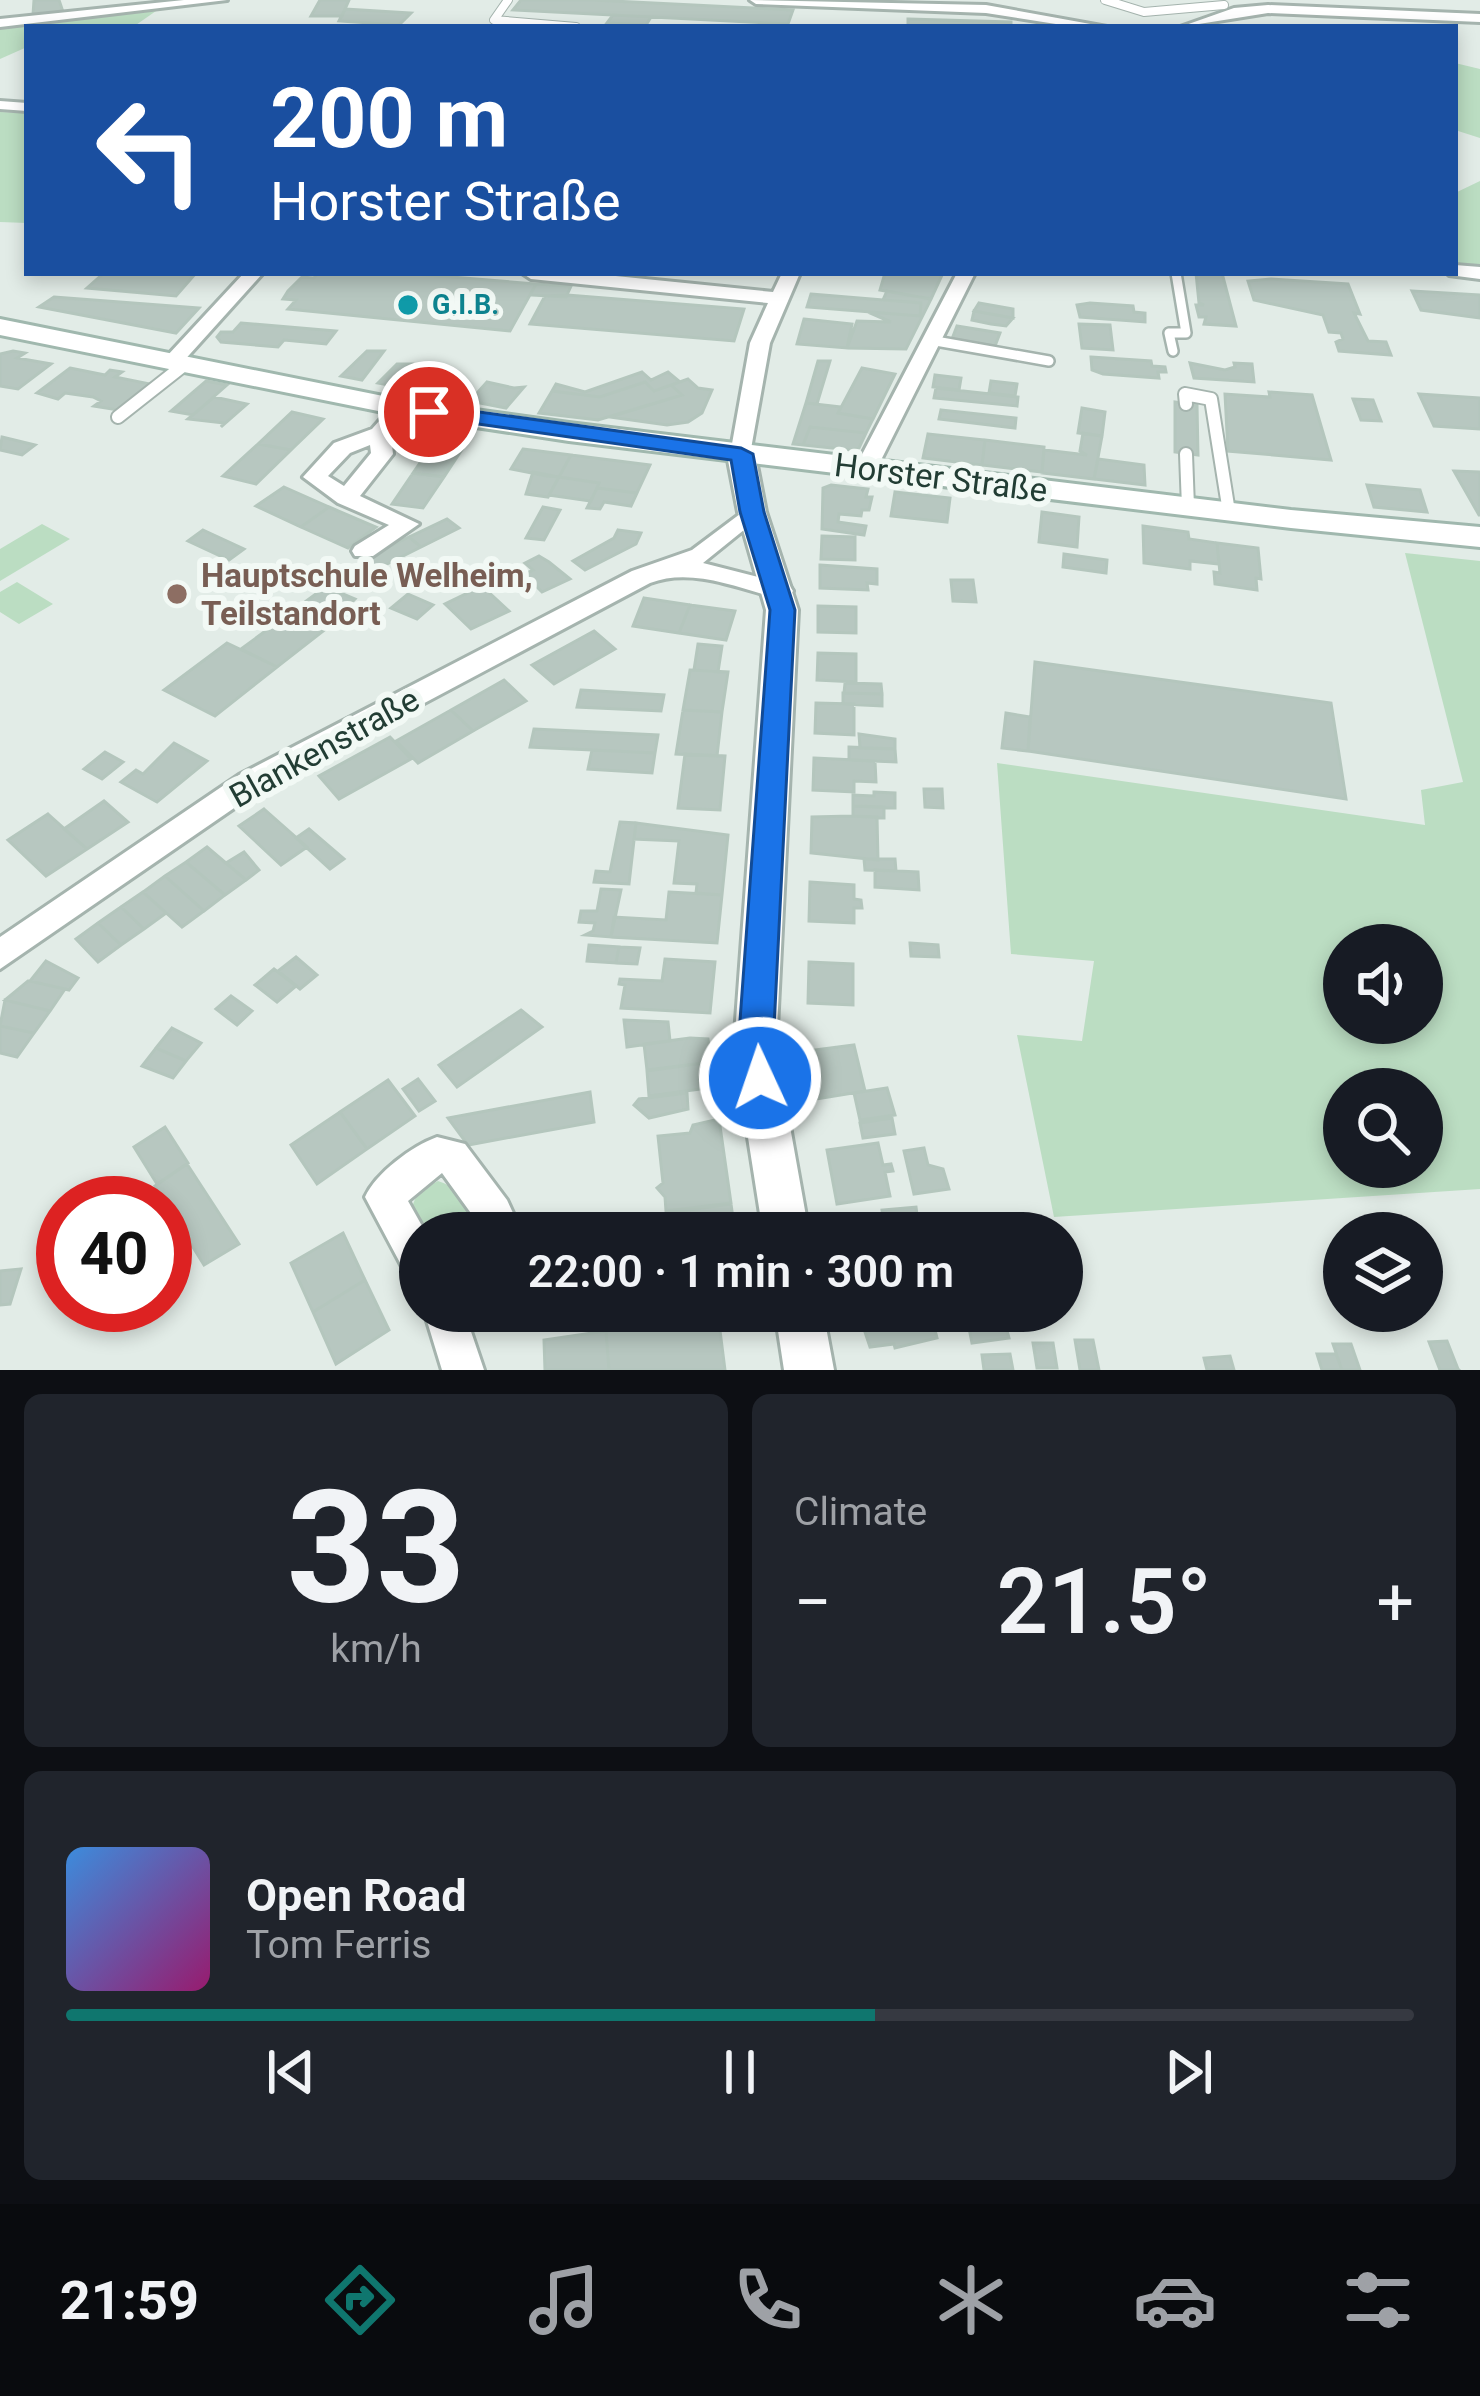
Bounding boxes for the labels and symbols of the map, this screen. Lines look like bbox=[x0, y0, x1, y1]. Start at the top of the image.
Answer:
place label: G.I.B. bbox=[432, 289, 499, 321]
marker: G.I.B. bbox=[395, 292, 421, 318]
pin bbox=[378, 361, 480, 463]
street label: Horster Straße bbox=[832, 445, 1050, 510]
place label: Hauptschule Welheim, Teilstandort bbox=[201, 556, 533, 633]
marker: Hauptschule Welheim, Teilstandort bbox=[164, 581, 190, 607]
street label: Blankenstraße bbox=[223, 679, 426, 815]
position arrow bbox=[697, 1015, 823, 1141]
speed limit sign: 40 bbox=[36, 1176, 192, 1332]

